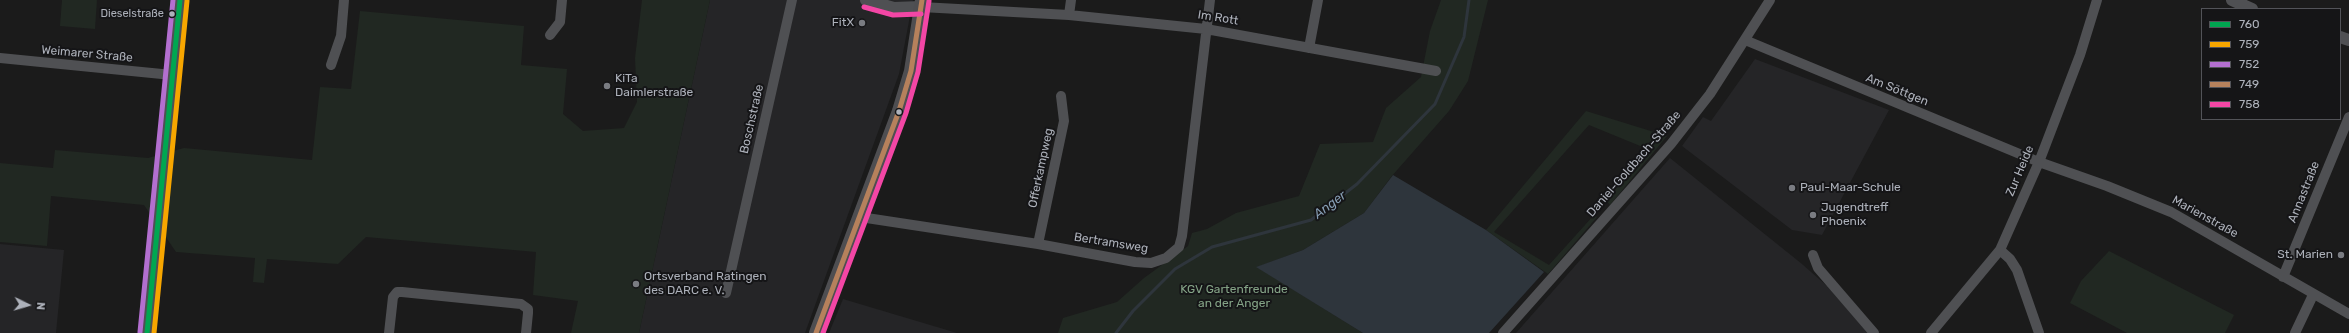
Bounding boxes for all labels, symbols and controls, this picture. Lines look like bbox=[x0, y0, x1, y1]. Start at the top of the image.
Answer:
place label: Dieselstraße bbox=[100, 7, 164, 21]
street label: Im Rott bbox=[1197, 8, 1239, 28]
legend bbox=[2201, 8, 2341, 120]
marker: Dieselstraße bbox=[167, 9, 177, 19]
place label: FitX bbox=[832, 16, 854, 30]
text: 760 bbox=[2239, 17, 2260, 31]
marker: FitX bbox=[857, 18, 867, 28]
text: 759 bbox=[2239, 37, 2259, 51]
street label: Weimarer Straße bbox=[41, 43, 133, 65]
text: 752 bbox=[2239, 57, 2259, 71]
street label: Am Söttgen bbox=[1863, 71, 1931, 109]
place label: KiTa Daimlerstraße bbox=[615, 72, 693, 100]
text: 749 bbox=[2239, 77, 2259, 91]
marker: KiTa Daimlerstraße bbox=[602, 81, 612, 91]
street label: Boschstraße bbox=[737, 83, 767, 155]
text: 758 bbox=[2239, 97, 2260, 111]
unlabelled marker bbox=[894, 107, 904, 117]
street label: Daniel-Goldbach-Straße bbox=[1584, 108, 1684, 220]
street label: Offerkampweg bbox=[1026, 127, 1056, 209]
street label: Zur Heide bbox=[2003, 143, 2037, 199]
street label: Annastraße bbox=[2285, 159, 2323, 225]
place label: Paul-Maar-Schule bbox=[1800, 181, 1901, 195]
marker: Paul-Maar-Schule bbox=[1787, 183, 1797, 193]
water label: Anger bbox=[1311, 188, 1349, 222]
street label: Marienstraße bbox=[2169, 193, 2241, 241]
place label: Jugendtreff Phoenix bbox=[1821, 201, 1888, 229]
marker: Jugendtreff Phoenix bbox=[1808, 210, 1818, 220]
street label: Bertramsweg bbox=[1073, 230, 1149, 256]
place label: St. Marien bbox=[2277, 248, 2333, 262]
marker: St. Marien bbox=[2336, 250, 2346, 260]
place label: Ortsverband Ratingen des DARC e. V. bbox=[644, 270, 767, 298]
marker: Ortsverband Ratingen des DARC e. V. bbox=[631, 279, 641, 289]
park label: KGV Gartenfreunde an der Anger bbox=[1180, 283, 1288, 311]
north arrow bbox=[8, 285, 48, 325]
text: N bbox=[34, 302, 47, 311]

